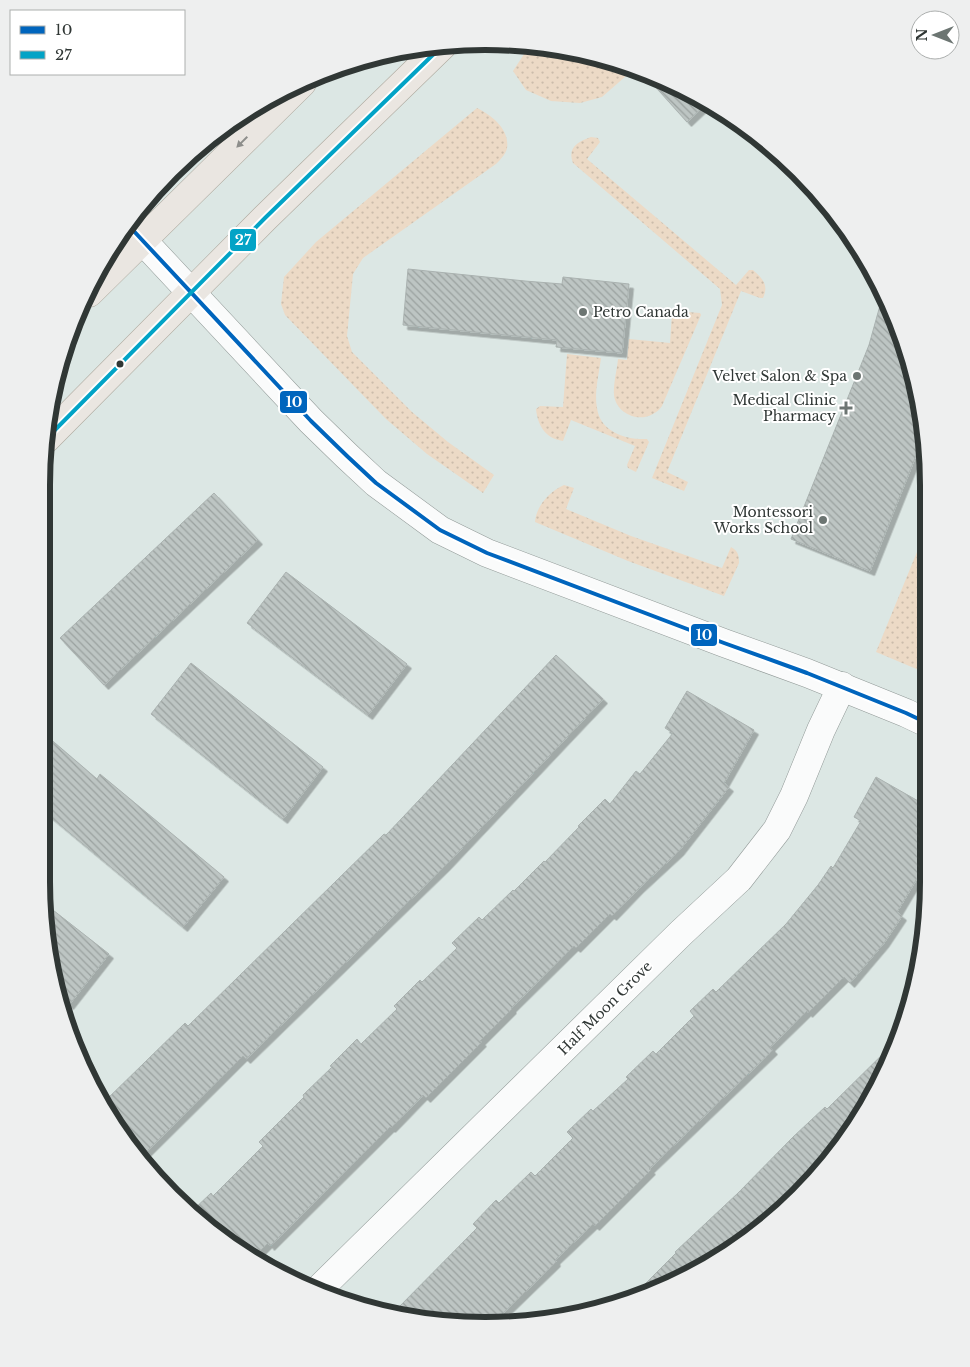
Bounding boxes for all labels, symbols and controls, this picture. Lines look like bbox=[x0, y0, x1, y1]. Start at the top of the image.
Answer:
legend bbox=[10, 10, 185, 75]
north arrow bbox=[910, 10, 960, 60]
text: 10 bbox=[55, 20, 72, 39]
text: N bbox=[913, 28, 931, 42]
text: 27 bbox=[55, 45, 72, 64]
one-way arrow bbox=[236, 136, 248, 148]
line badge: 27 bbox=[229, 228, 257, 252]
text: 27 bbox=[235, 231, 252, 249]
place label: Petro Canada bbox=[593, 303, 689, 321]
marker: Petro Canada bbox=[577, 306, 589, 318]
unlabelled marker bbox=[115, 359, 125, 369]
place label: Velvet Salon & Spa bbox=[711, 367, 847, 385]
marker: Velvet Salon & Spa bbox=[851, 370, 863, 382]
line badge: 10 bbox=[279, 390, 308, 414]
place label: Medical Clinic Pharmacy bbox=[733, 391, 836, 425]
text: 10 bbox=[286, 393, 302, 411]
marker: Medical Clinic Pharmacy bbox=[840, 402, 852, 414]
place label: Montessori Works School bbox=[713, 503, 813, 537]
marker: Montessori Works School bbox=[817, 514, 829, 526]
line badge: 10 bbox=[690, 623, 718, 647]
text: 10 bbox=[696, 626, 712, 644]
street label: Half Moon Grove bbox=[554, 957, 656, 1059]

